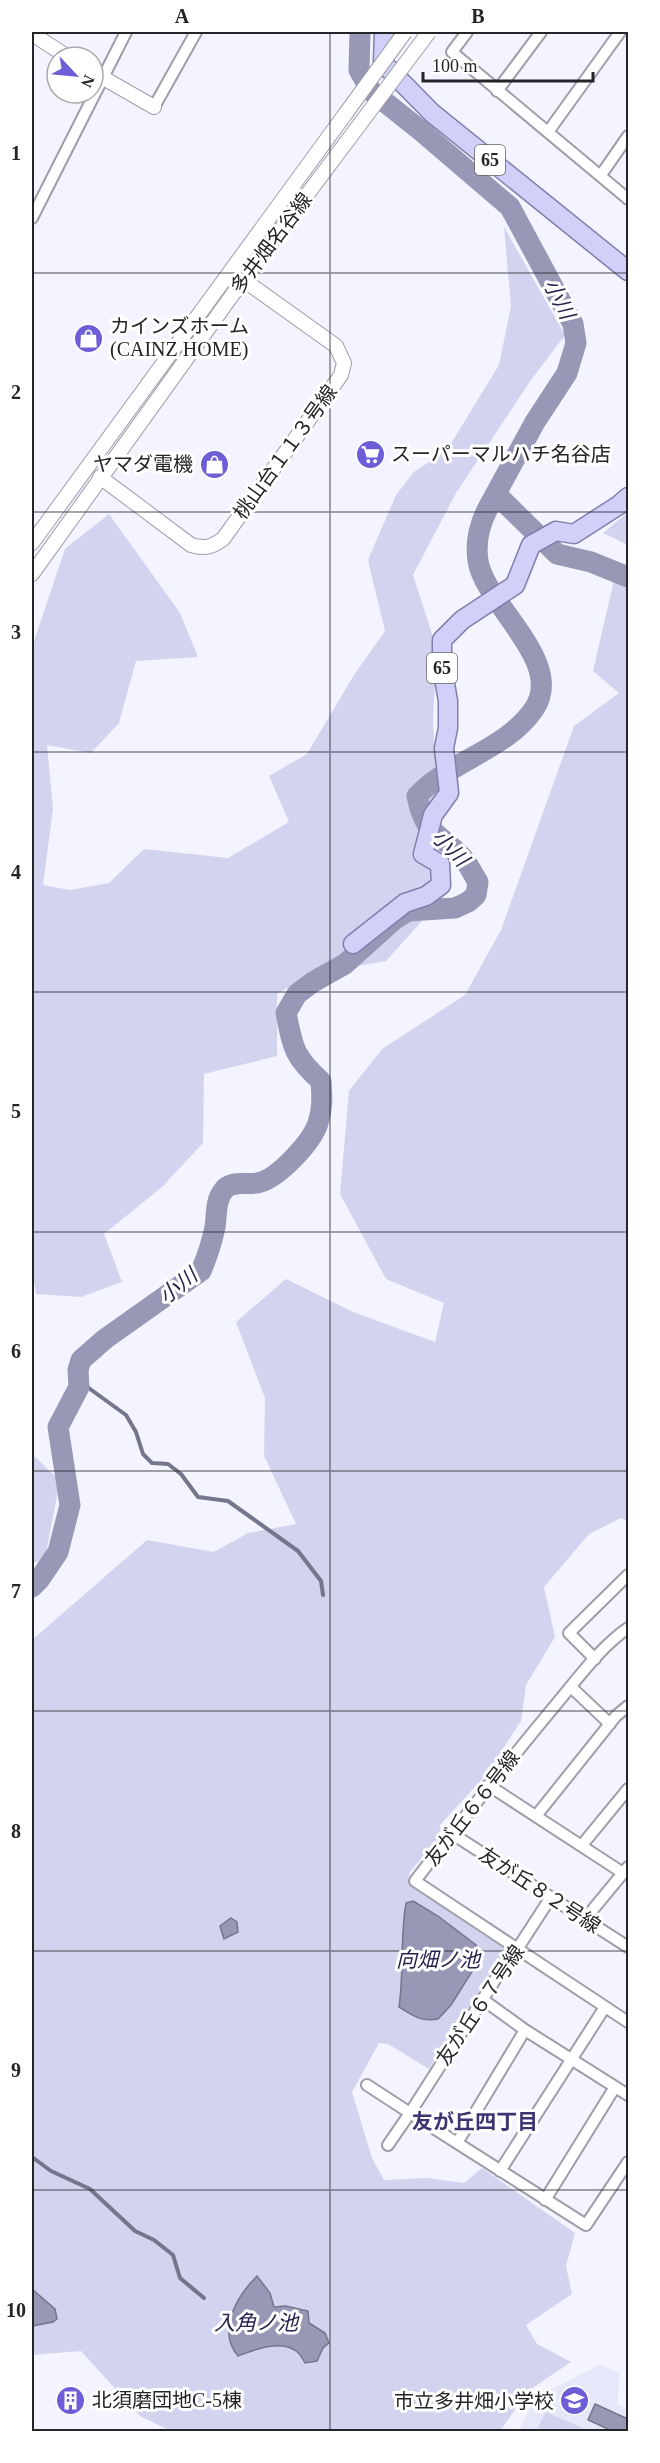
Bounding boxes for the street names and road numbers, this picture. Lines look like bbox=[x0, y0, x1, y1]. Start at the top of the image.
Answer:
road number: 65 bbox=[475, 145, 505, 175]
street label: 多井畑名谷線 bbox=[226, 188, 316, 298]
street label: 桃山台１１３号線 bbox=[229, 381, 341, 523]
road number: 65 bbox=[427, 653, 457, 683]
street label: 友が丘６６号線 bbox=[420, 1746, 524, 1870]
street label: 友が丘８２号線 bbox=[475, 1843, 605, 1937]
street label: 友が丘６７号線 bbox=[432, 1941, 528, 2069]

